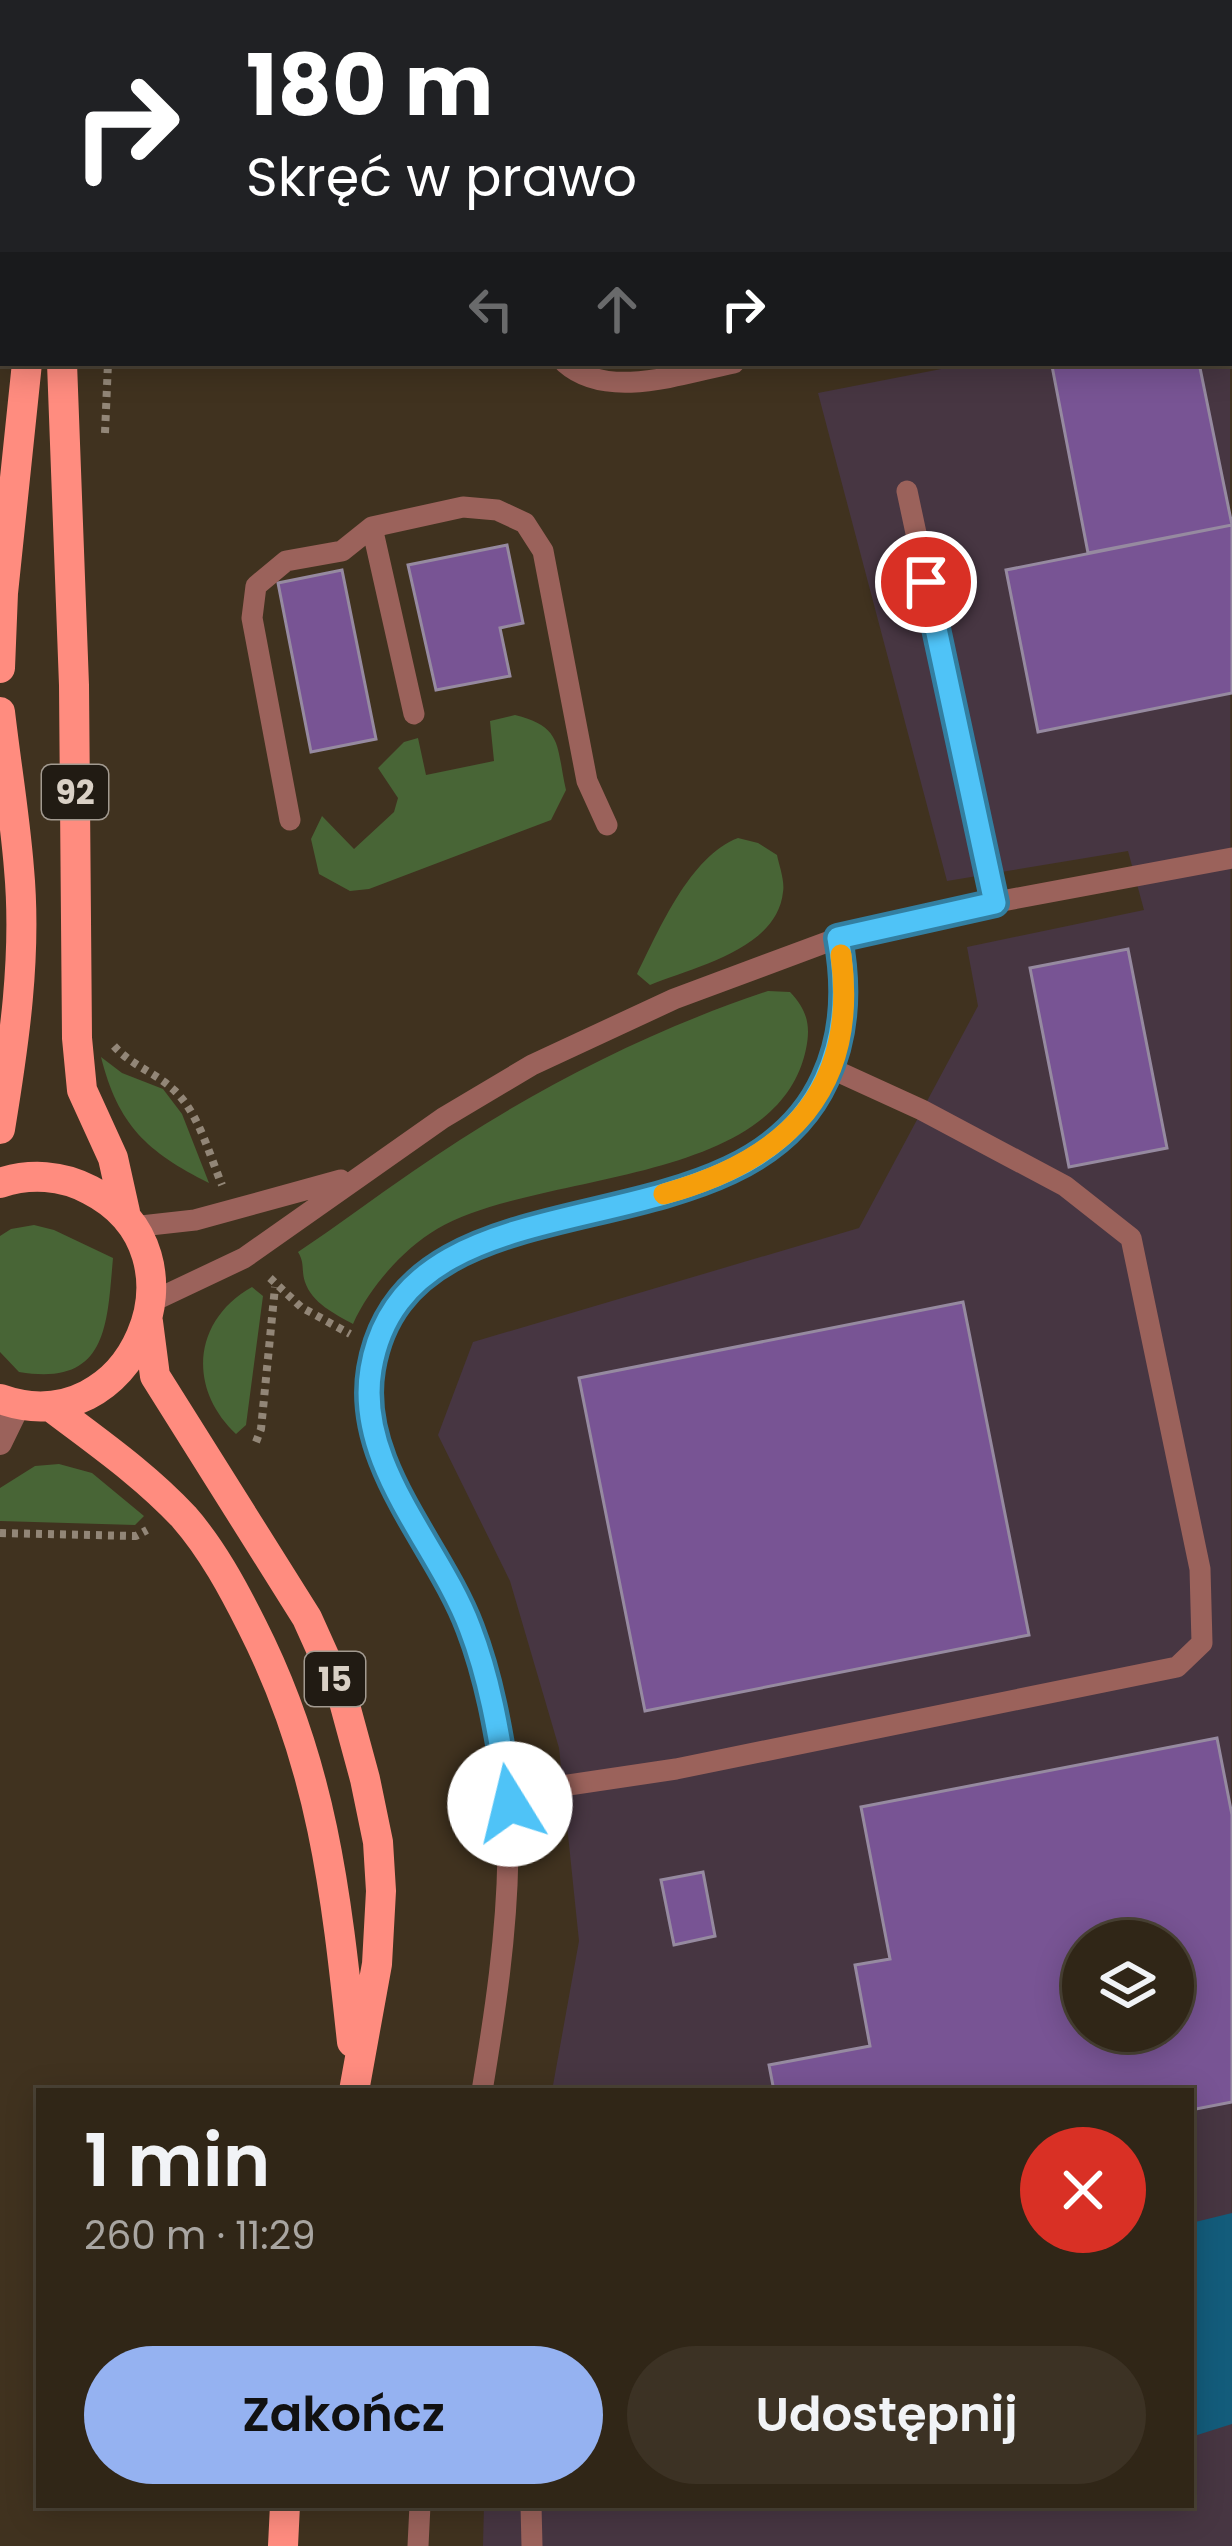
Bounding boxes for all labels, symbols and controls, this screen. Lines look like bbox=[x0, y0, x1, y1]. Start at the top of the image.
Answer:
text: 180 m bbox=[246, 27, 494, 144]
icon: right bbox=[48, 48, 204, 204]
text: Skręć w prawo bbox=[246, 139, 637, 215]
icon: left bbox=[458, 276, 524, 342]
icon: ahead bbox=[584, 276, 650, 342]
icon: right bbox=[710, 276, 776, 342]
pin bbox=[875, 531, 977, 633]
icon: arrive bbox=[893, 549, 959, 615]
road number: 92 bbox=[42, 765, 108, 819]
road number: 15 bbox=[305, 1652, 365, 1706]
position arrow bbox=[447, 1741, 573, 1867]
map controls bbox=[1062, 1920, 1194, 2052]
button: layers bbox=[1062, 1920, 1194, 2052]
text: 1 min bbox=[84, 2110, 270, 2211]
button: close bbox=[1020, 2127, 1146, 2253]
text: 260 m · 11:29 bbox=[84, 2208, 316, 2263]
button: Zakończ bbox=[84, 2346, 603, 2484]
button: Udostępnij bbox=[627, 2346, 1146, 2484]

